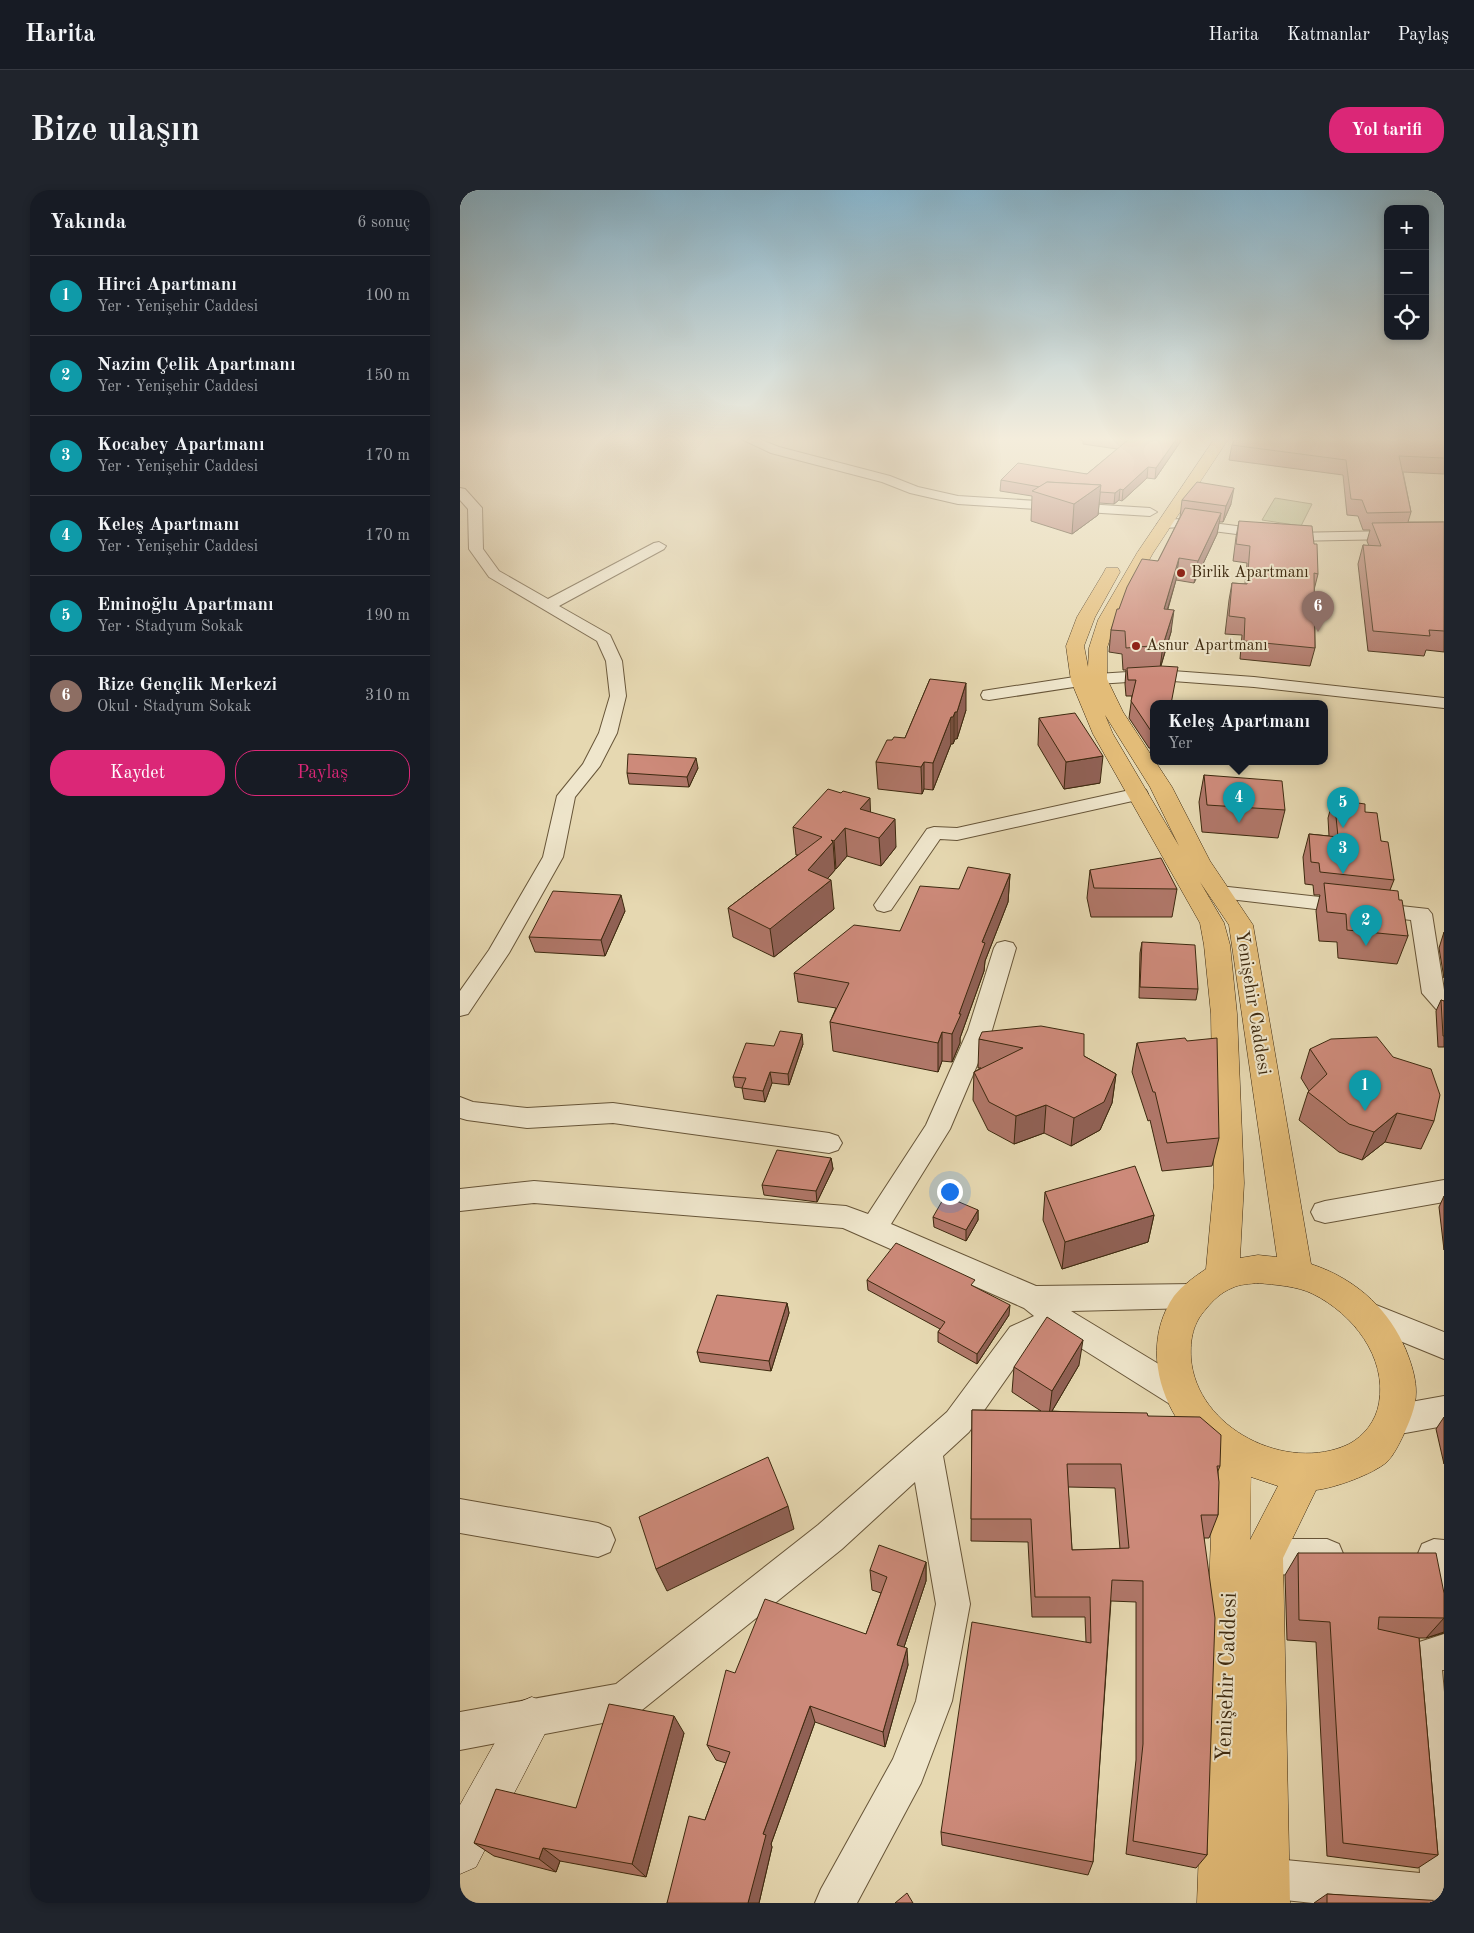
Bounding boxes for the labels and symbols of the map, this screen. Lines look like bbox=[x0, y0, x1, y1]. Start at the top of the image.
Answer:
place label: Birlik Apartmanı bbox=[1191, 565, 1309, 581]
marker: Birlik Apartmanı bbox=[1175, 567, 1187, 579]
pin: 6 bbox=[1302, 591, 1334, 632]
place label: Asnur Apartmanı bbox=[1146, 638, 1268, 654]
marker: Asnur Apartmanı bbox=[1130, 640, 1142, 652]
pin: 4 bbox=[1223, 782, 1255, 823]
pin: 5 bbox=[1327, 787, 1359, 828]
pin: 3 bbox=[1327, 833, 1359, 874]
pin: 2 bbox=[1350, 905, 1382, 946]
street label: Yenişehir Caddesi bbox=[1231, 929, 1273, 1077]
pin: 1 bbox=[1349, 1070, 1381, 1111]
your location bbox=[937, 1179, 963, 1205]
street label: Yenişehir Caddesi bbox=[1213, 1592, 1241, 1762]

